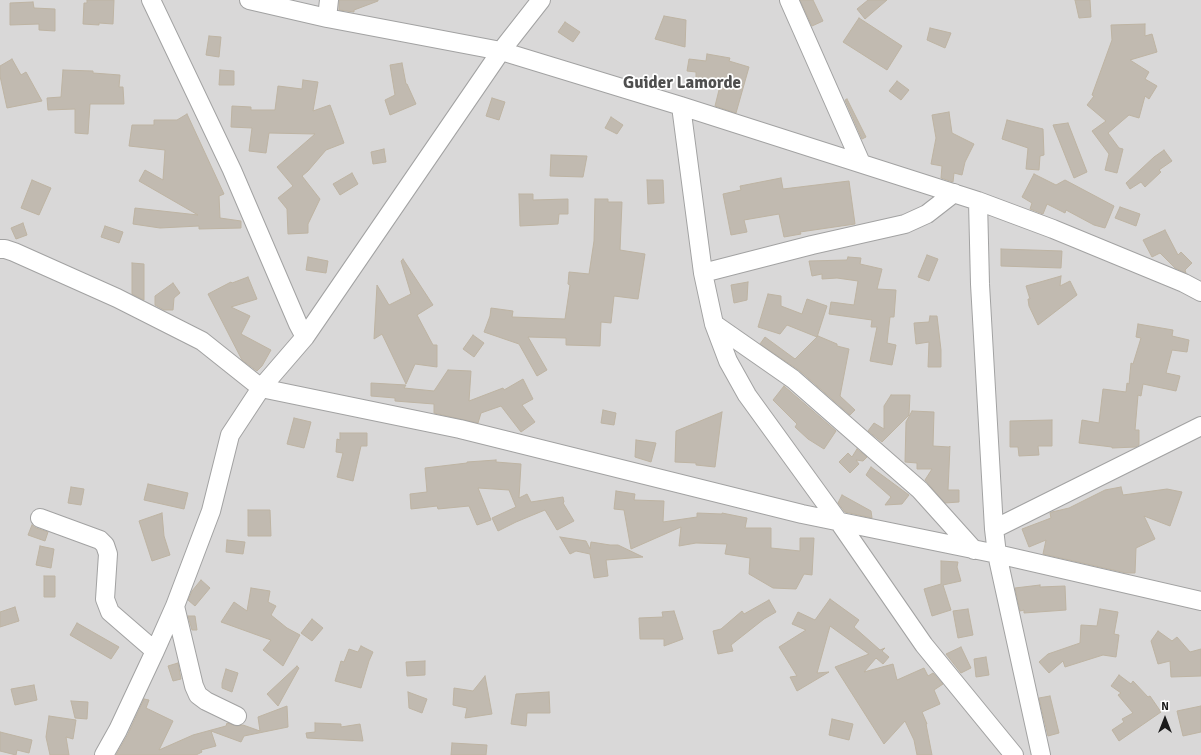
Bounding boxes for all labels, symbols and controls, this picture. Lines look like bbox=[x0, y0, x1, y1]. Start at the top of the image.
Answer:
district label: Guider Lamorde bbox=[623, 74, 741, 94]
north arrow bbox=[1145, 699, 1185, 739]
text: N bbox=[1161, 700, 1169, 713]

